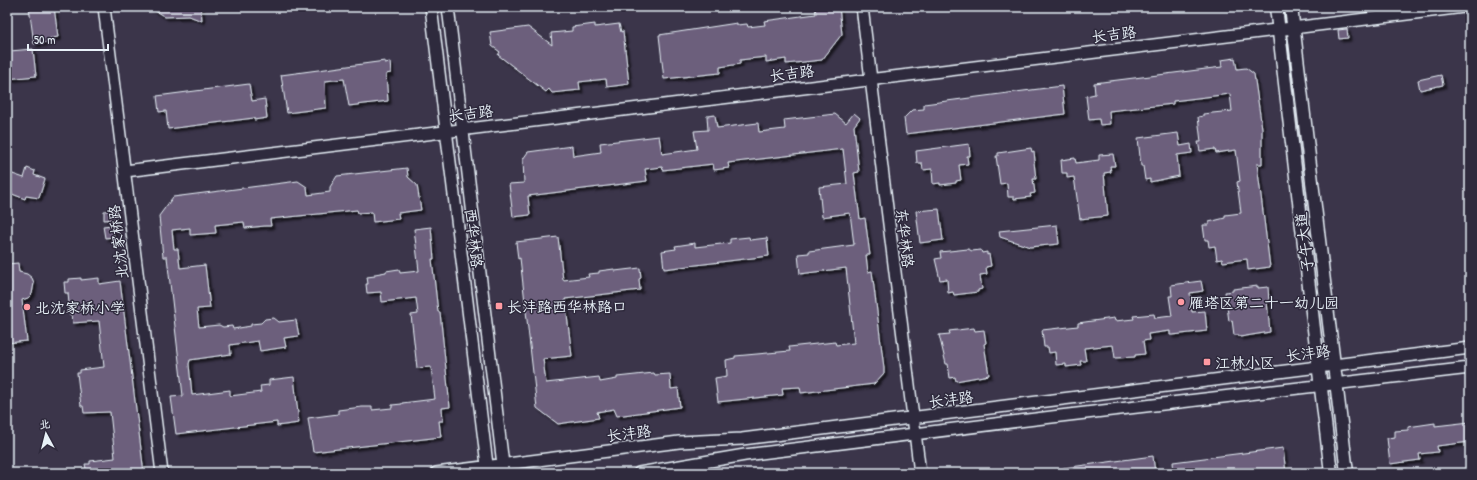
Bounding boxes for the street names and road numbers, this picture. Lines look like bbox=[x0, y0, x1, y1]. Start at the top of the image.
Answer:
street label: 长吉路 bbox=[1090, 21, 1138, 47]
street label: 长吉路 bbox=[768, 60, 816, 86]
street label: 长吉路 bbox=[447, 100, 495, 126]
street label: 北沈家桥路 bbox=[103, 203, 133, 281]
street label: 西华林路 bbox=[460, 207, 488, 269]
street label: 东华林路 bbox=[891, 207, 919, 269]
street label: 子午大道 bbox=[1290, 211, 1318, 273]
street label: 长沣路 bbox=[1284, 339, 1332, 367]
street label: 长沣路 bbox=[927, 386, 975, 412]
street label: 长沣路 bbox=[605, 420, 653, 446]

